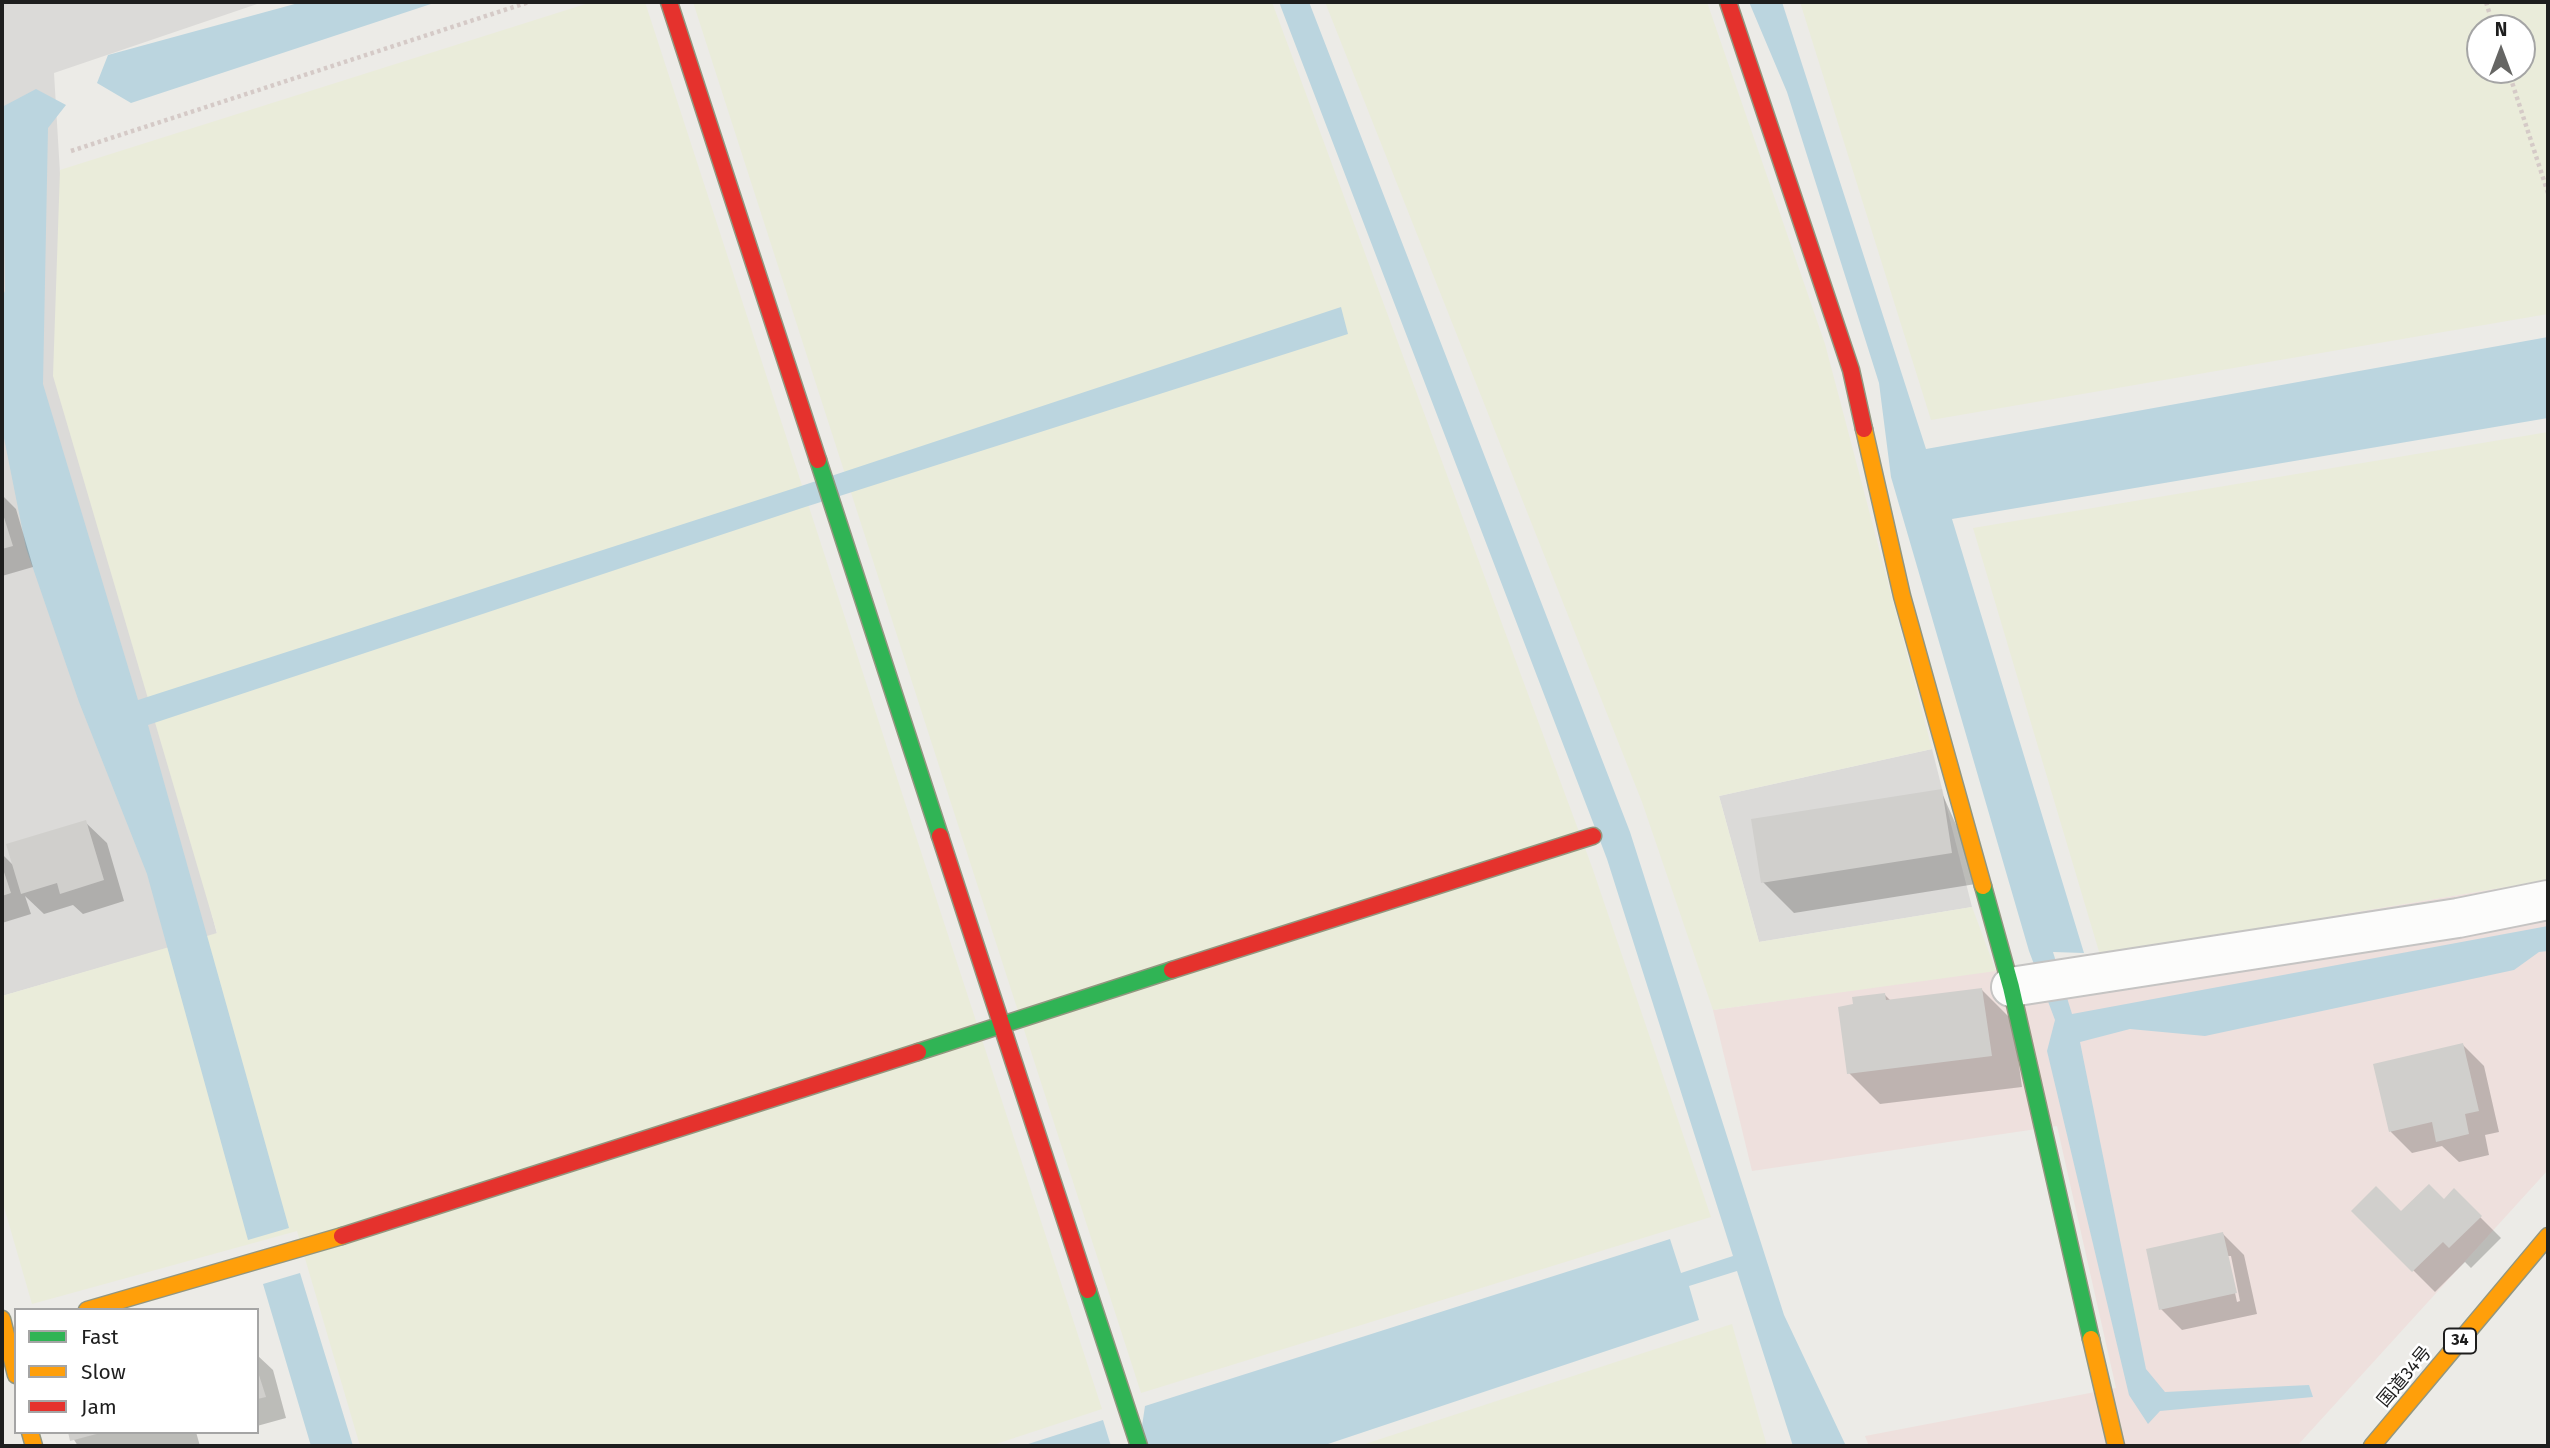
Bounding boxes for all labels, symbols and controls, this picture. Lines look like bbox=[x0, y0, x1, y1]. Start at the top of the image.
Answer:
north arrow bbox=[2466, 14, 2536, 84]
text: N bbox=[2495, 18, 2507, 41]
legend bbox=[14, 1308, 259, 1434]
text: Fast bbox=[81, 1324, 119, 1350]
road number: 34 bbox=[2444, 1329, 2476, 1354]
street label: 国道34号 bbox=[2373, 1342, 2437, 1412]
text: Slow bbox=[81, 1359, 126, 1385]
text: Jam bbox=[81, 1394, 117, 1420]

